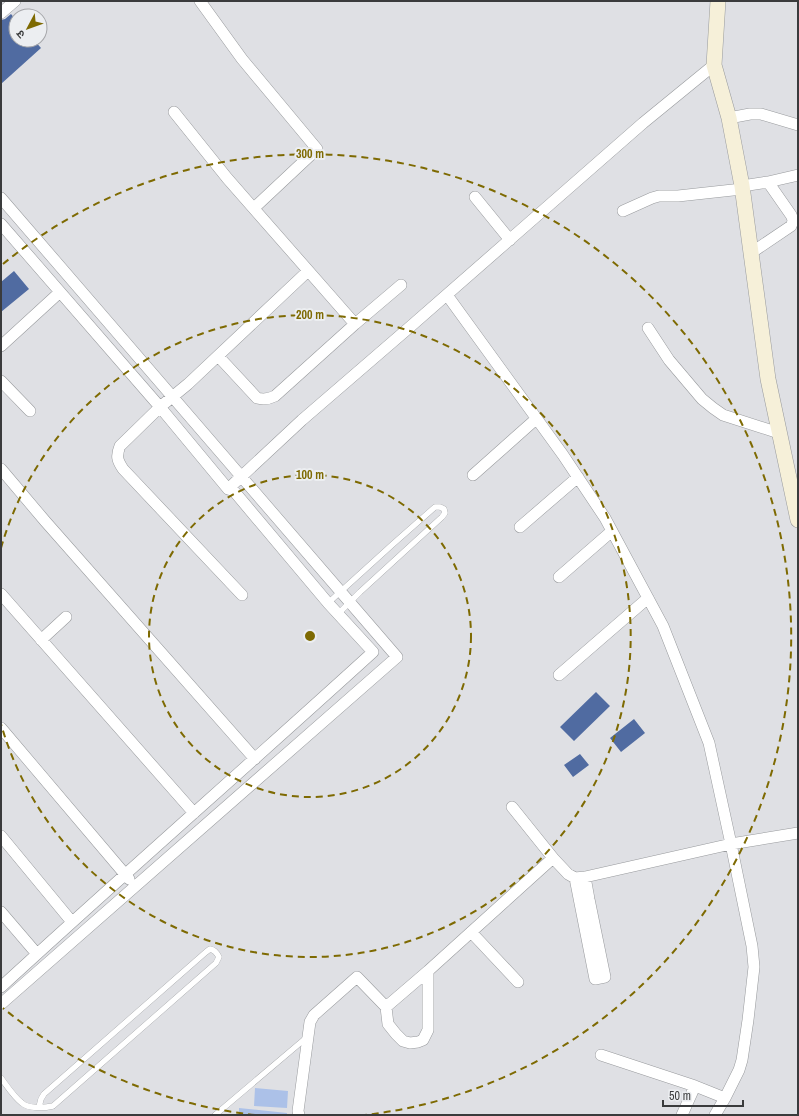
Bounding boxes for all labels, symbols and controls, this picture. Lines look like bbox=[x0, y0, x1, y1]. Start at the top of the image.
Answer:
north arrow bbox=[8, 8, 48, 48]
text: उ bbox=[13, 27, 28, 42]
text: 300 m bbox=[296, 146, 324, 162]
text: 200 m bbox=[296, 307, 324, 323]
text: 100 m bbox=[296, 467, 324, 483]
centre of rings bbox=[303, 629, 317, 643]
scale bar bbox=[663, 1082, 743, 1108]
text: 50 m bbox=[669, 1088, 691, 1104]

